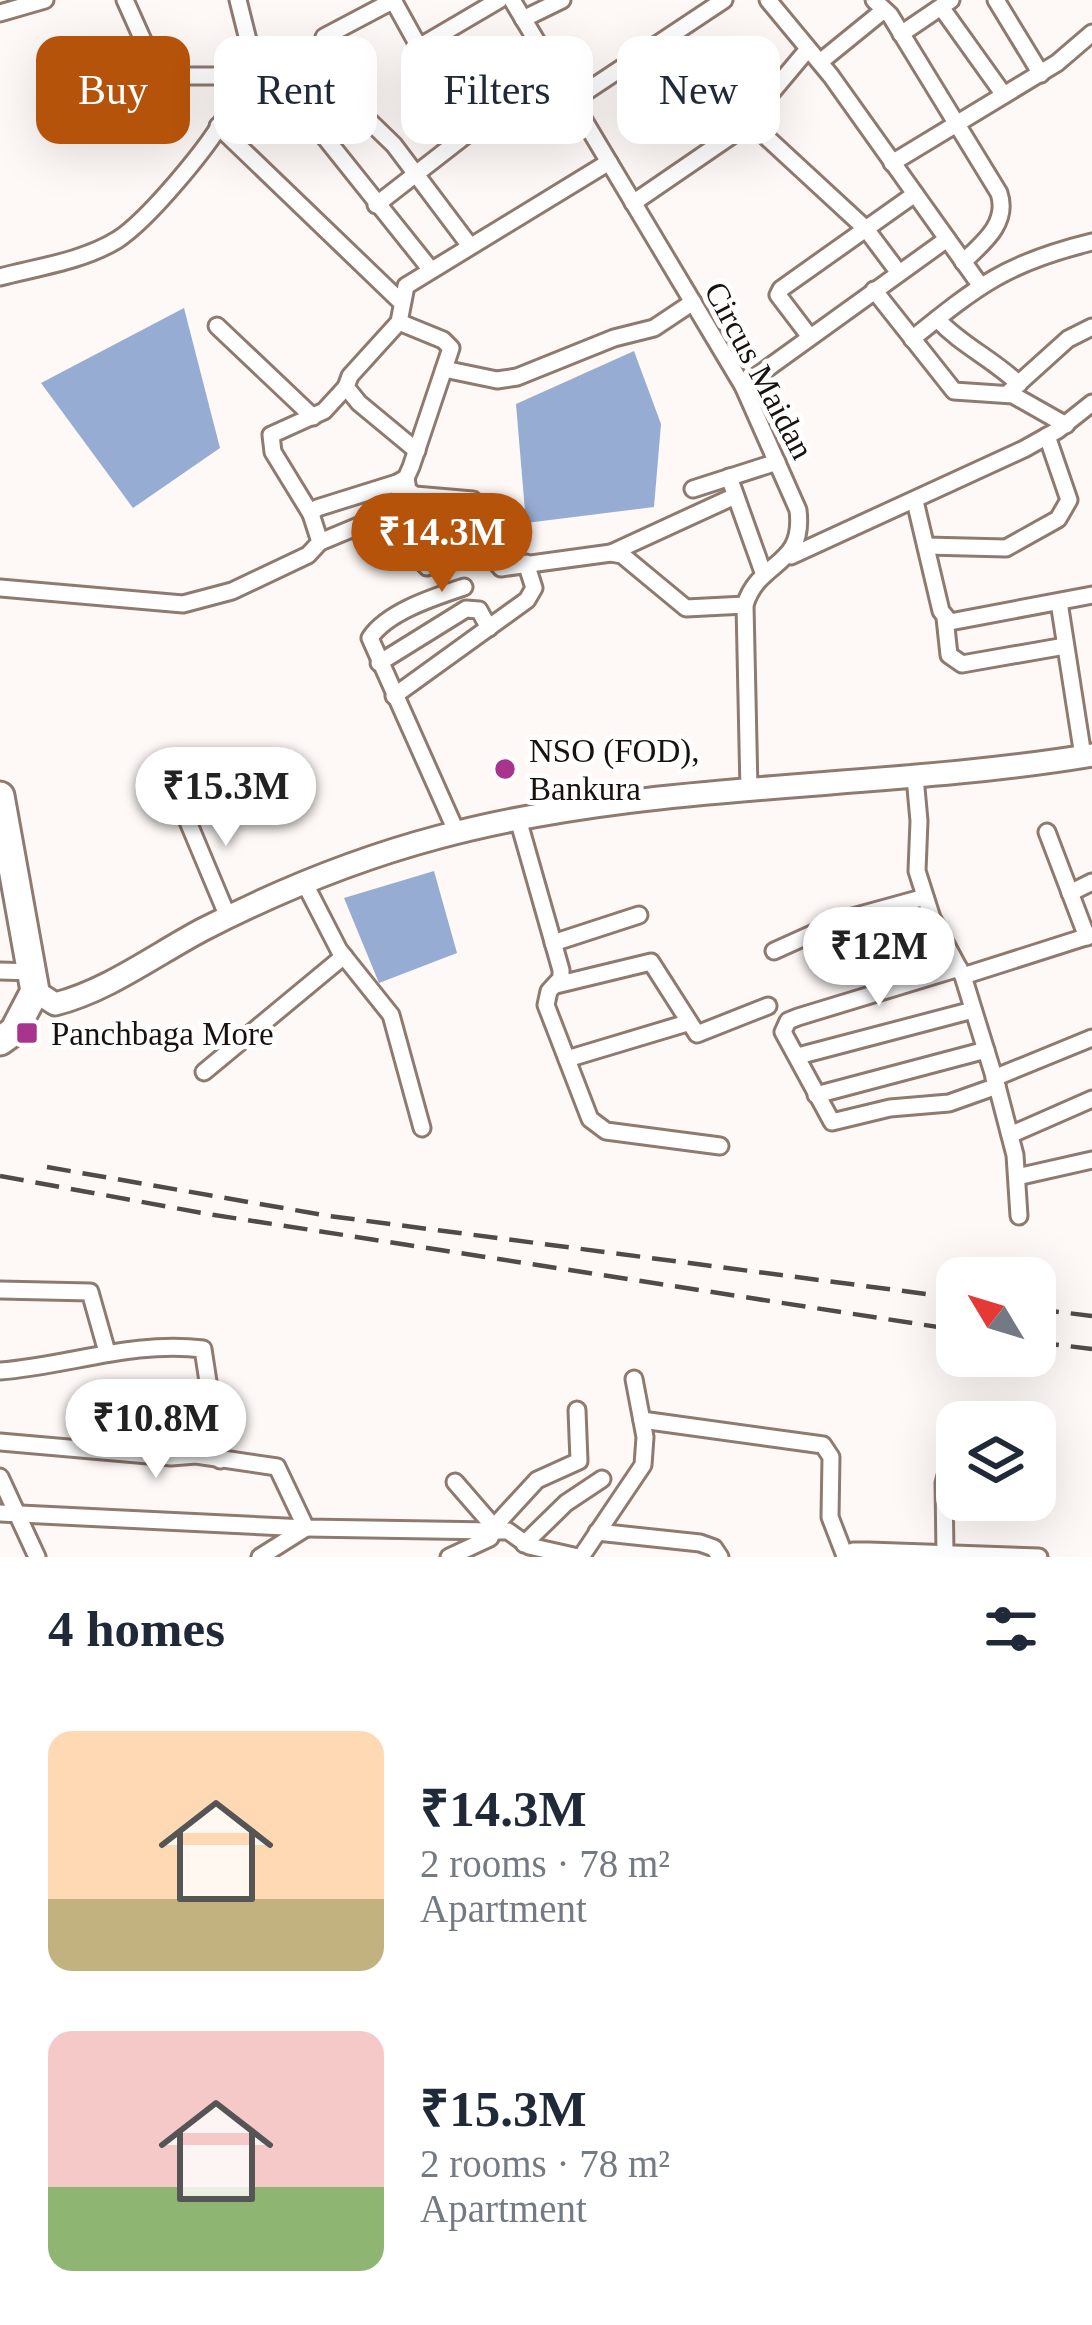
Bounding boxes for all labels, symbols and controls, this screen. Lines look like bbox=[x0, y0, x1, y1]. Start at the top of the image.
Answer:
chip: Buy bbox=[36, 36, 190, 144]
chip: Rent bbox=[214, 36, 377, 144]
chip: Filters bbox=[401, 36, 593, 144]
chip: New bbox=[617, 36, 780, 144]
street label: Circus Maidan bbox=[697, 276, 821, 465]
pin: ₹14.3M bbox=[344, 493, 540, 595]
text: ₹14.3M bbox=[378, 510, 506, 553]
place label: NSO (FOD), Bankura bbox=[529, 733, 700, 807]
pin: ₹15.3M bbox=[128, 747, 324, 849]
marker: NSO (FOD), Bankura bbox=[492, 756, 518, 782]
text: ₹15.3M bbox=[162, 764, 290, 807]
pin: ₹12M bbox=[808, 907, 950, 1009]
text: ₹12M bbox=[830, 924, 928, 967]
place label: Panchbaga More bbox=[51, 1016, 274, 1052]
marker: Panchbaga More bbox=[14, 1020, 40, 1046]
north arrow bbox=[936, 1257, 1056, 1377]
map controls bbox=[936, 1257, 1056, 1521]
pin: ₹10.8M bbox=[58, 1379, 254, 1481]
text: ₹10.8M bbox=[92, 1396, 220, 1439]
button: layers bbox=[936, 1401, 1056, 1521]
icon: filters bbox=[978, 1596, 1044, 1662]
text: 4 homes bbox=[48, 1601, 225, 1657]
icon: home bbox=[144, 1779, 288, 1923]
text: ₹14.3M bbox=[420, 1781, 587, 1837]
text: 2 rooms · 78 m² bbox=[420, 1842, 670, 1885]
text: Apartment bbox=[420, 1887, 587, 1930]
icon: home bbox=[144, 2079, 288, 2223]
text: ₹15.3M bbox=[420, 2081, 587, 2137]
text: 2 rooms · 78 m² bbox=[420, 2142, 670, 2185]
text: Apartment bbox=[420, 2187, 587, 2230]

